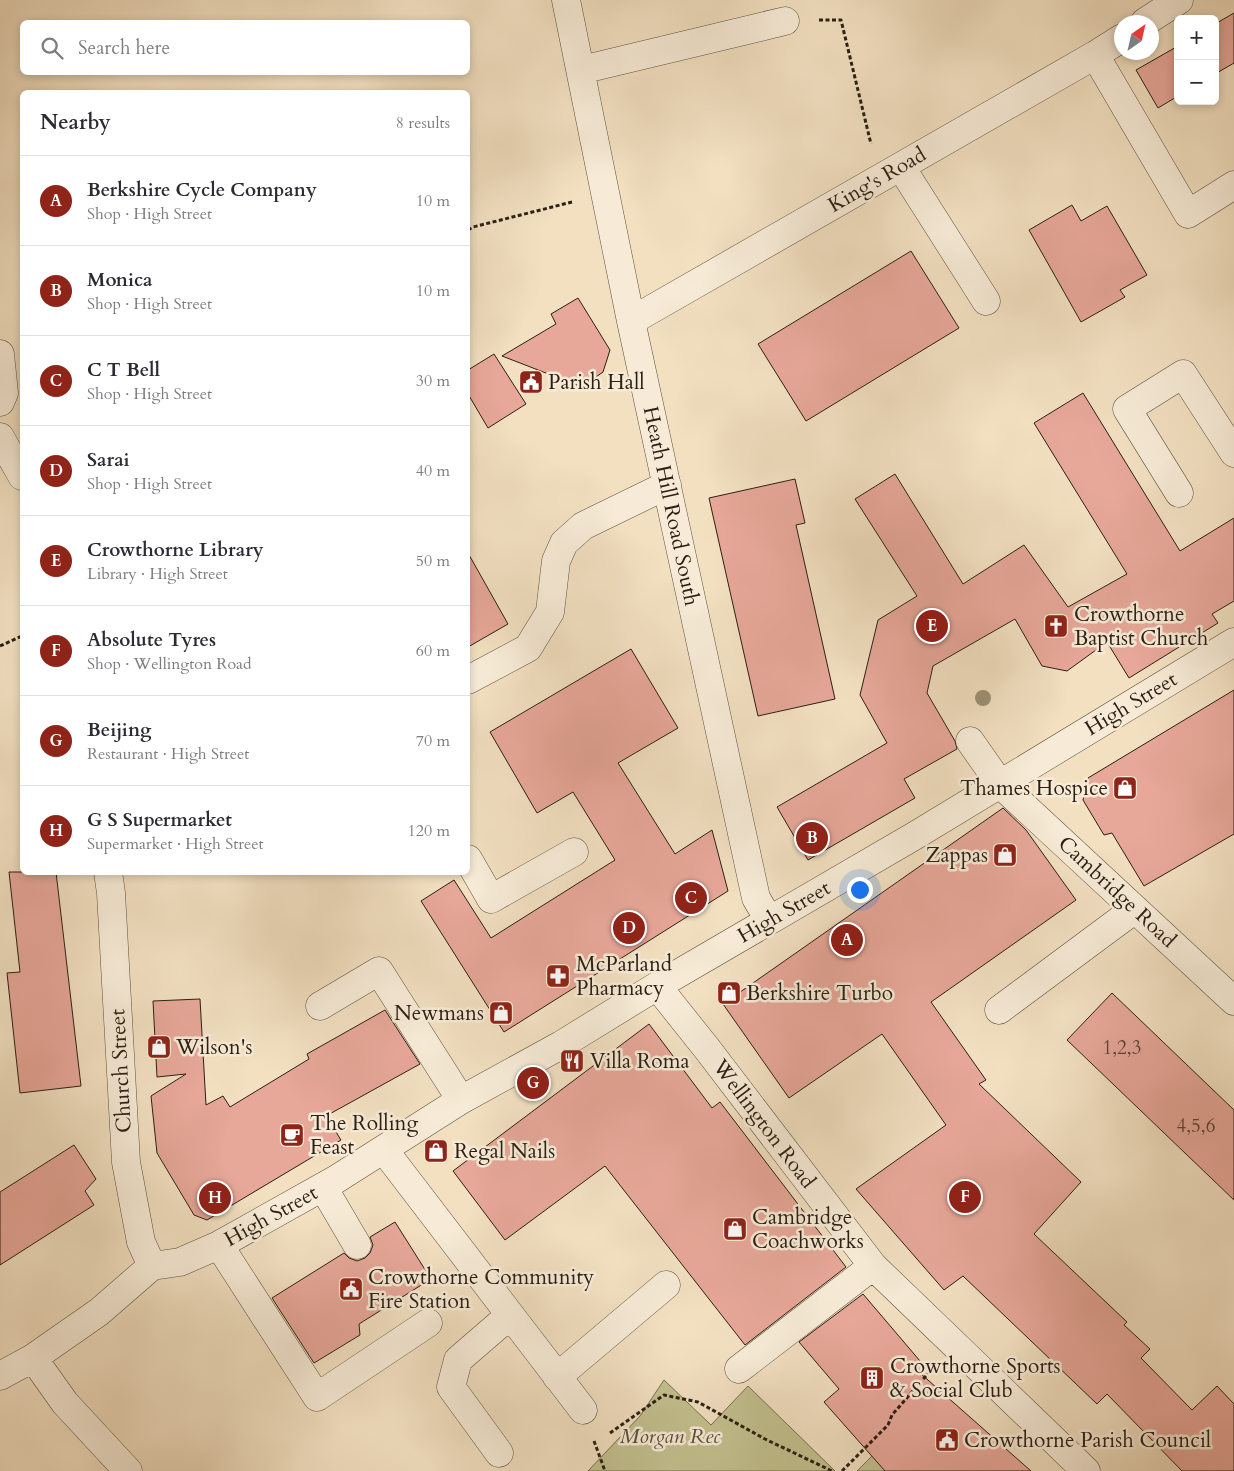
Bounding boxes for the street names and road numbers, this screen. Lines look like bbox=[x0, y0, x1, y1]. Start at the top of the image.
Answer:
street label: King's Road bbox=[823, 140, 931, 220]
street label: Heath Hill Road South bbox=[636, 404, 706, 609]
street label: High Street bbox=[1079, 665, 1183, 743]
street label: Cambridge Road bbox=[1052, 830, 1182, 954]
street label: High Street bbox=[732, 874, 836, 950]
street label: Church Street bbox=[103, 1008, 139, 1134]
street label: Wellington Road bbox=[705, 1053, 822, 1195]
street label: High Street bbox=[219, 1178, 323, 1254]

